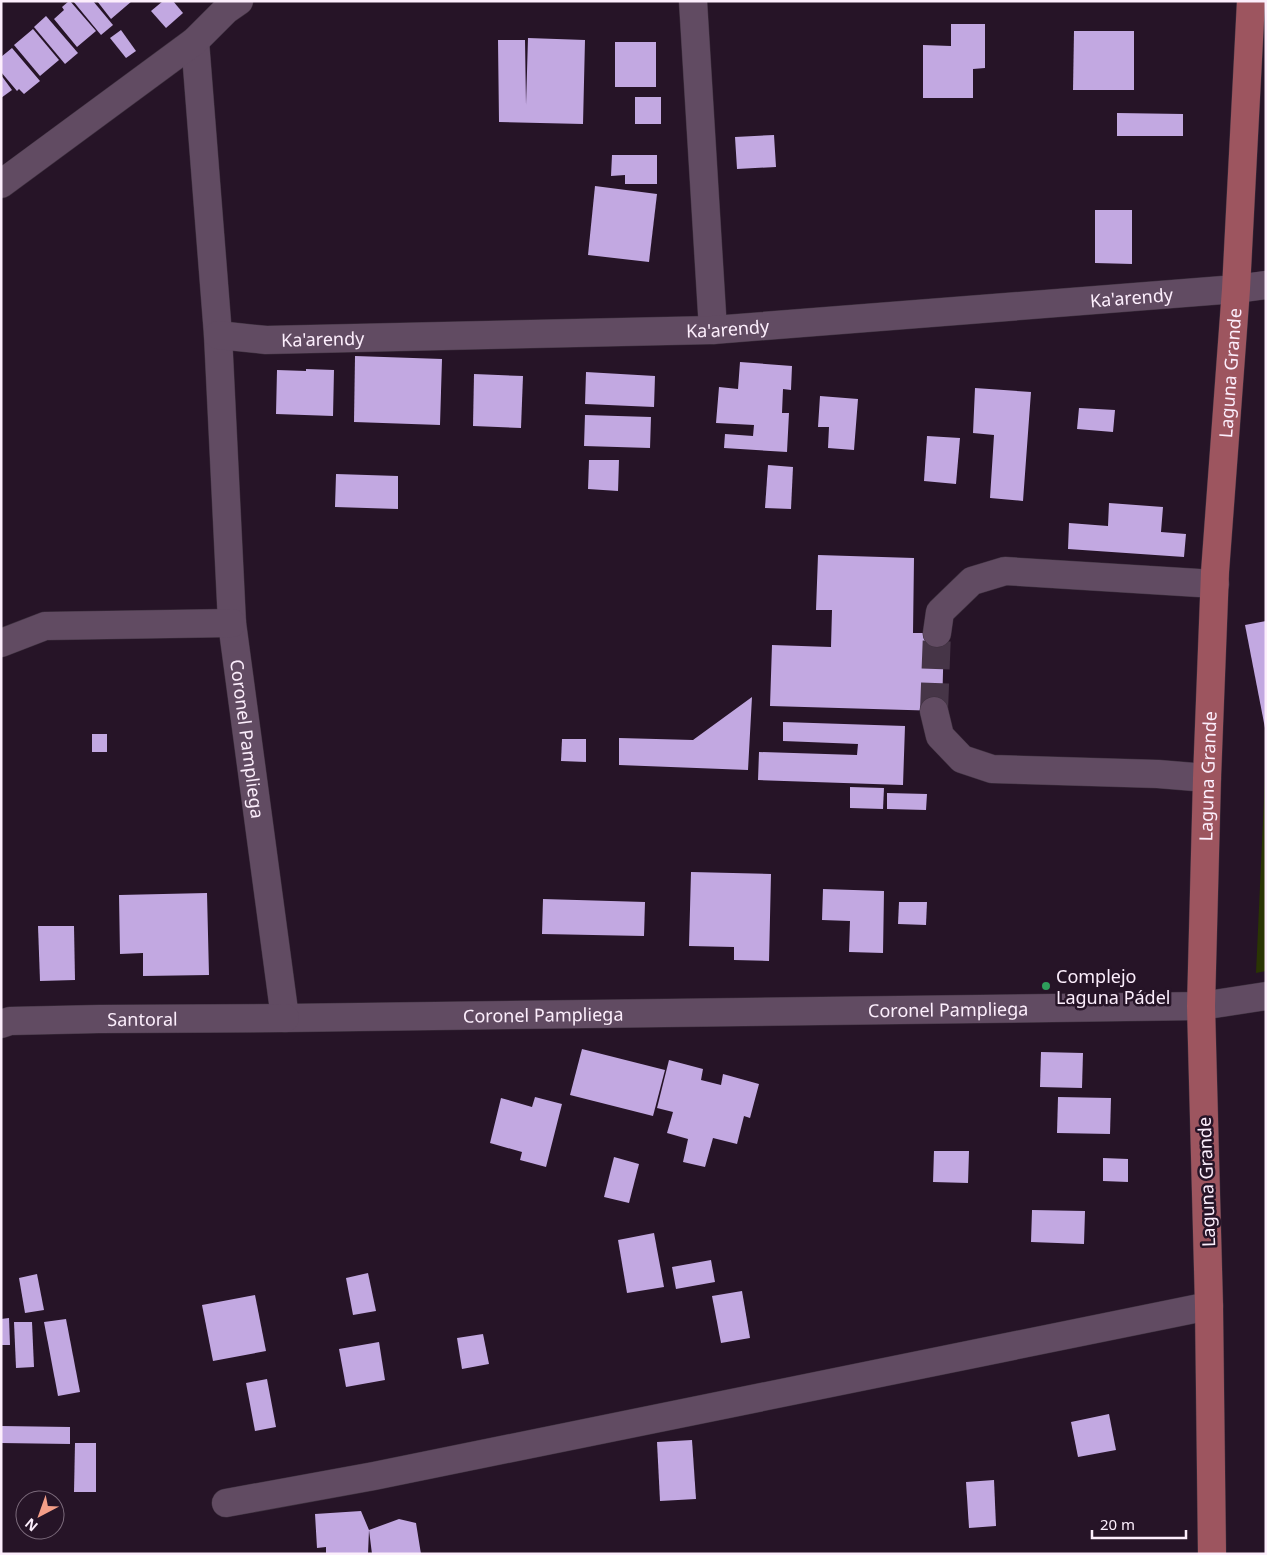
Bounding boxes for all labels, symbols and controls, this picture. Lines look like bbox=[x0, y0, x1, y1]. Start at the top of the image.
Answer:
street label: Ka'arendy bbox=[1089, 282, 1175, 312]
street label: Laguna Grande bbox=[1213, 307, 1247, 439]
street label: Ka'arendy bbox=[686, 314, 771, 343]
street label: Ka'arendy bbox=[281, 326, 365, 352]
street label: Coronel Pampliega bbox=[225, 658, 270, 820]
street label: Laguna Grande bbox=[1193, 711, 1222, 842]
place label: Complejo Laguna Pádel bbox=[1056, 964, 1170, 1009]
marker: Complejo Laguna Pádel bbox=[1040, 980, 1052, 992]
street label: Coronel Pampliega bbox=[868, 996, 1029, 1022]
street label: Coronel Pampliega bbox=[463, 1002, 624, 1028]
street label: Santoral bbox=[107, 1007, 178, 1031]
street label: Laguna Grande bbox=[1192, 1116, 1220, 1248]
north arrow bbox=[15, 1490, 65, 1540]
scale bar bbox=[1092, 1508, 1186, 1540]
text: N bbox=[21, 1514, 42, 1536]
text: 20 m bbox=[1100, 1514, 1135, 1534]

